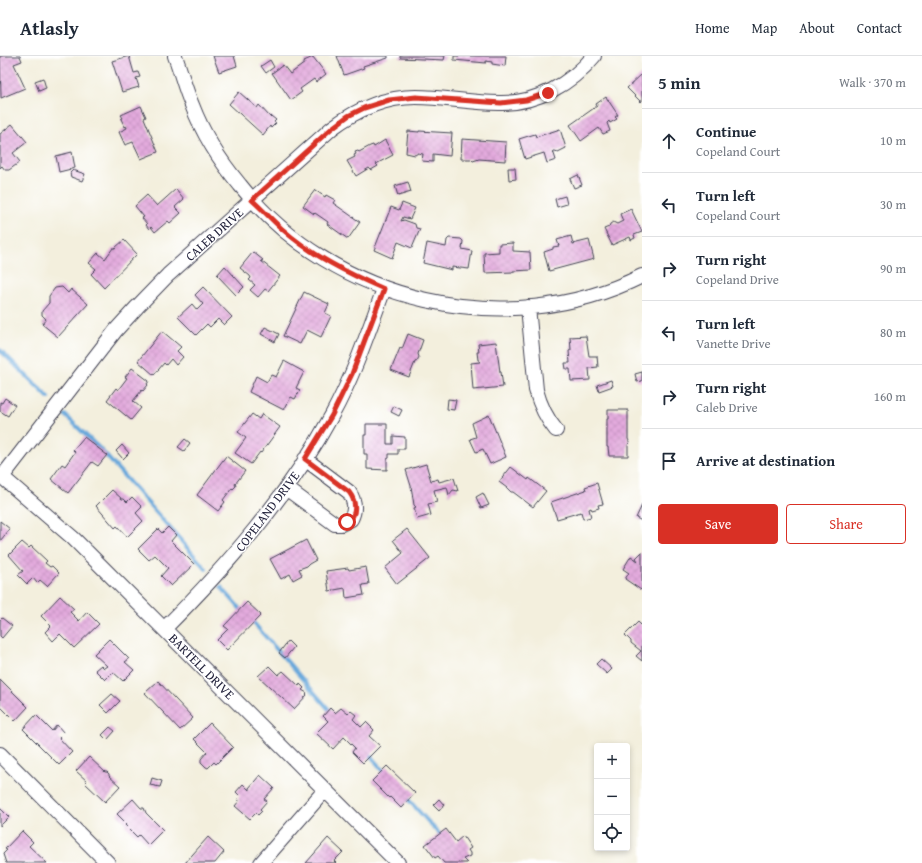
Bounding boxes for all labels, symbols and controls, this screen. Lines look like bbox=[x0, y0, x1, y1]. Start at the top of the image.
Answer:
text: Atlasly bbox=[20, 14, 79, 42]
text: Home bbox=[695, 18, 730, 38]
text: Map bbox=[752, 18, 777, 38]
text: About bbox=[799, 18, 835, 38]
text: Contact bbox=[857, 18, 902, 38]
text: 5 min bbox=[658, 70, 700, 95]
text: Walk · 370 m bbox=[839, 73, 906, 92]
route end bbox=[539, 84, 557, 102]
text: Continue bbox=[696, 121, 757, 142]
icon: ahead bbox=[658, 130, 680, 152]
text: 10 m bbox=[880, 131, 906, 150]
text: Copeland Court bbox=[696, 142, 780, 161]
text: Turn left bbox=[696, 185, 755, 206]
icon: left bbox=[658, 194, 680, 216]
text: 30 m bbox=[880, 195, 906, 214]
street label: CALEB DRIVE bbox=[181, 203, 248, 266]
text: Copeland Court bbox=[696, 206, 780, 225]
text: Turn right bbox=[696, 249, 767, 270]
icon: right bbox=[658, 258, 680, 280]
text: 90 m bbox=[880, 259, 906, 278]
text: Copeland Drive bbox=[696, 270, 779, 289]
text: Turn left bbox=[696, 313, 755, 334]
icon: left bbox=[658, 322, 680, 344]
text: 80 m bbox=[880, 323, 906, 342]
text: Vanette Drive bbox=[696, 334, 771, 353]
text: Turn right bbox=[696, 377, 767, 398]
icon: right bbox=[658, 386, 680, 408]
text: 160 m bbox=[874, 387, 906, 406]
text: Caleb Drive bbox=[696, 398, 758, 417]
icon: arrive bbox=[658, 450, 680, 472]
text: Arrive at destination bbox=[696, 450, 835, 471]
street label: COPELAND DRIVE bbox=[231, 467, 304, 556]
button: Save bbox=[658, 504, 778, 544]
button: Share bbox=[786, 504, 906, 544]
route start bbox=[338, 513, 356, 531]
street label: BARTELL DRIVE bbox=[164, 629, 239, 704]
map controls bbox=[594, 743, 630, 851]
button: + bbox=[594, 743, 630, 779]
button: − bbox=[594, 779, 630, 815]
button: locate bbox=[594, 815, 630, 851]

